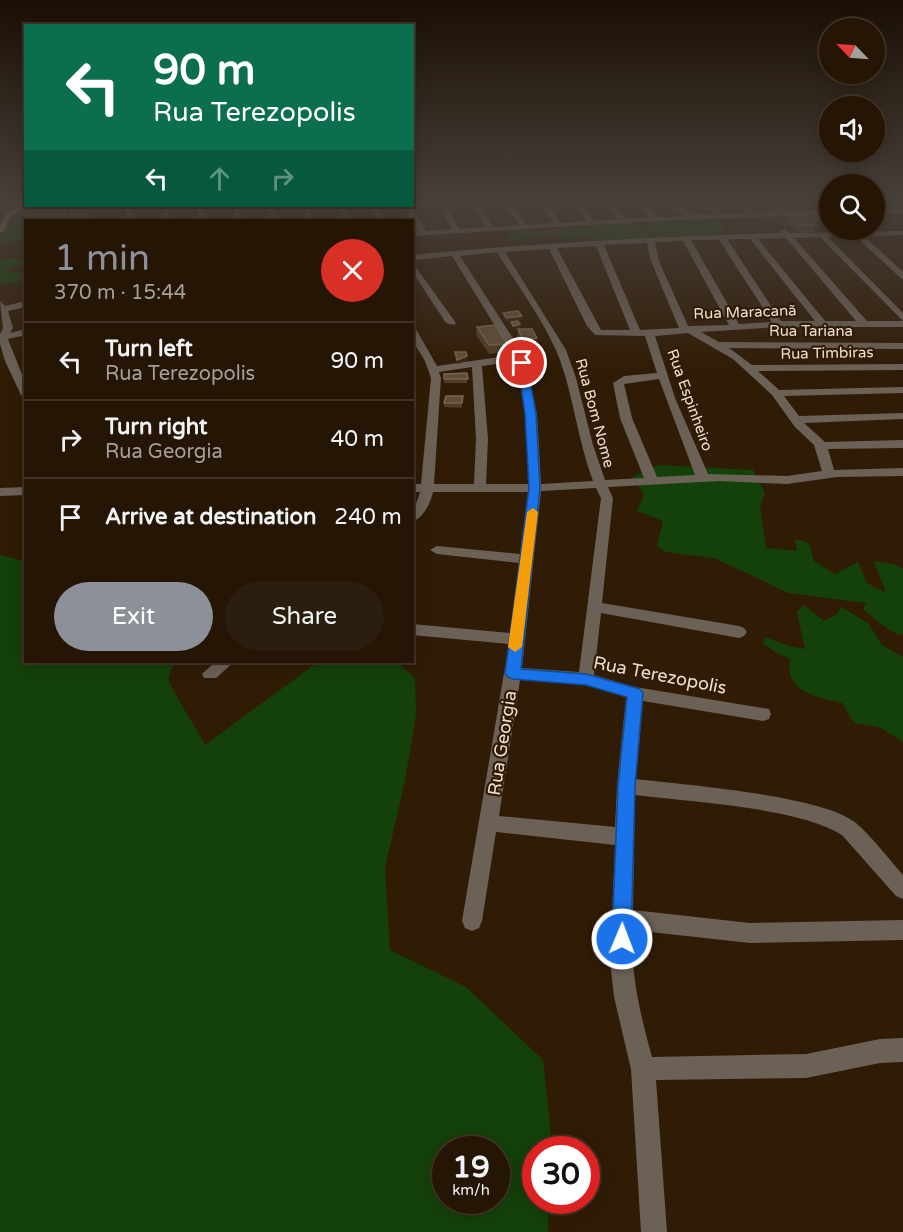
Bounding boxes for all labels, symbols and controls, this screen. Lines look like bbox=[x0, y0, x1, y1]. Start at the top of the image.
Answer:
north arrow bbox=[819, 18, 885, 84]
map controls bbox=[819, 18, 885, 240]
text: 90 m bbox=[153, 45, 255, 96]
icon: left bbox=[54, 48, 132, 126]
text: Rua Terezopolis bbox=[153, 96, 356, 129]
button: sound bbox=[819, 96, 885, 162]
icon: left bbox=[140, 162, 173, 195]
icon: ahead bbox=[203, 162, 236, 195]
icon: right bbox=[266, 162, 299, 195]
button: search bbox=[819, 174, 885, 240]
text: 1 min bbox=[54, 237, 150, 280]
button: close bbox=[321, 239, 384, 302]
text: 370 m · 15:44 bbox=[54, 281, 186, 305]
street label: Rua Maracanã bbox=[693, 301, 797, 323]
street label: Rua Tariana bbox=[769, 322, 853, 340]
text: Turn left bbox=[105, 336, 193, 362]
pin bbox=[496, 337, 547, 388]
street label: Rua Timbiras bbox=[780, 343, 874, 363]
icon: left bbox=[54, 345, 87, 378]
icon: arrive bbox=[505, 346, 538, 379]
street label: Rua Espinheiro bbox=[663, 347, 717, 453]
text: 90 m bbox=[330, 348, 384, 374]
street label: Rua Bom Nome bbox=[572, 356, 618, 470]
text: Rua Terezopolis bbox=[105, 362, 255, 386]
text: Turn right bbox=[105, 414, 207, 440]
icon: right bbox=[54, 423, 87, 456]
text: 40 m bbox=[330, 426, 384, 452]
text: Rua Georgia bbox=[105, 440, 223, 464]
icon: arrive bbox=[54, 501, 87, 534]
text: Arrive at destination bbox=[105, 504, 316, 530]
text: 240 m bbox=[334, 504, 402, 530]
button: Exit bbox=[54, 582, 213, 651]
button: Share bbox=[225, 582, 384, 651]
street label: Rua Terezopolis bbox=[592, 651, 728, 699]
street label: Rua Georgia bbox=[483, 689, 521, 797]
position arrow bbox=[590, 907, 654, 971]
speed limit sign: 30 bbox=[522, 1136, 600, 1214]
text: 19 bbox=[452, 1149, 490, 1186]
text: km/h bbox=[452, 1181, 490, 1199]

